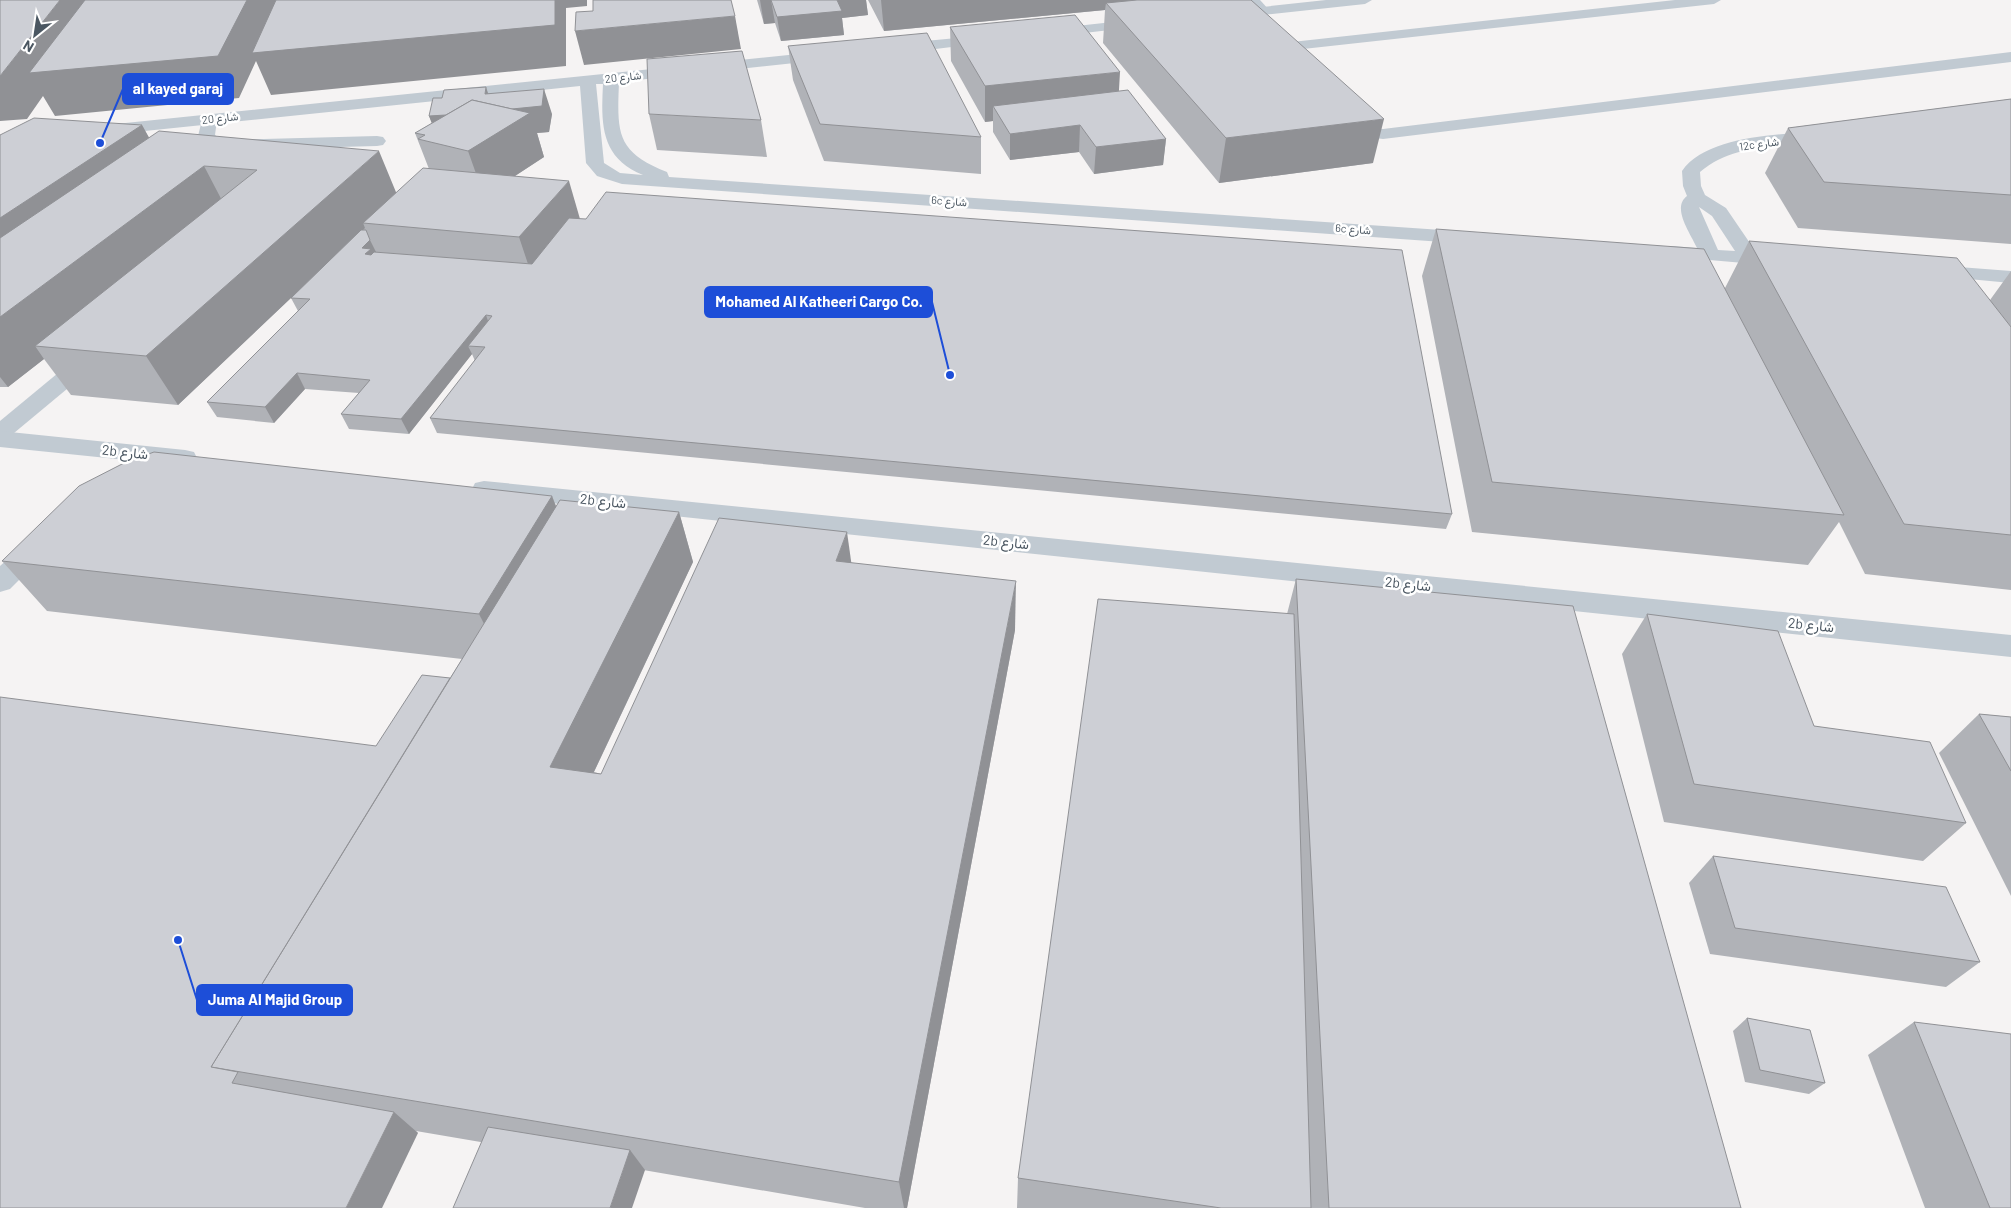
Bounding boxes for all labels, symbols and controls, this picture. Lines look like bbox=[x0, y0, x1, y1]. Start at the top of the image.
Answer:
north arrow bbox=[10, 10, 60, 60]
text: N bbox=[20, 37, 37, 56]
street label: شارع 20 bbox=[604, 68, 642, 87]
callout: al kayed garaj bbox=[123, 74, 233, 104]
text: al kayed garaj bbox=[133, 79, 223, 97]
street label: شارع 20 bbox=[201, 109, 239, 128]
street label: 12c شارع bbox=[1738, 134, 1780, 155]
street label: 6c شارع bbox=[931, 193, 968, 210]
street label: 6c شارع bbox=[1335, 221, 1372, 238]
callout: Mohamed Al Katheeri Cargo Co. bbox=[705, 287, 932, 317]
text: Mohamed Al Katheeri Cargo Co. bbox=[715, 292, 923, 310]
street label: 2b شارع bbox=[101, 441, 149, 465]
street label: 2b شارع bbox=[579, 490, 627, 514]
street label: 2b شارع bbox=[982, 531, 1030, 555]
street label: 2b شارع bbox=[1384, 573, 1432, 597]
street label: 2b شارع bbox=[1787, 614, 1835, 638]
callout: Juma Al Majid Group bbox=[197, 985, 352, 1015]
text: Juma Al Majid Group bbox=[208, 990, 342, 1008]

